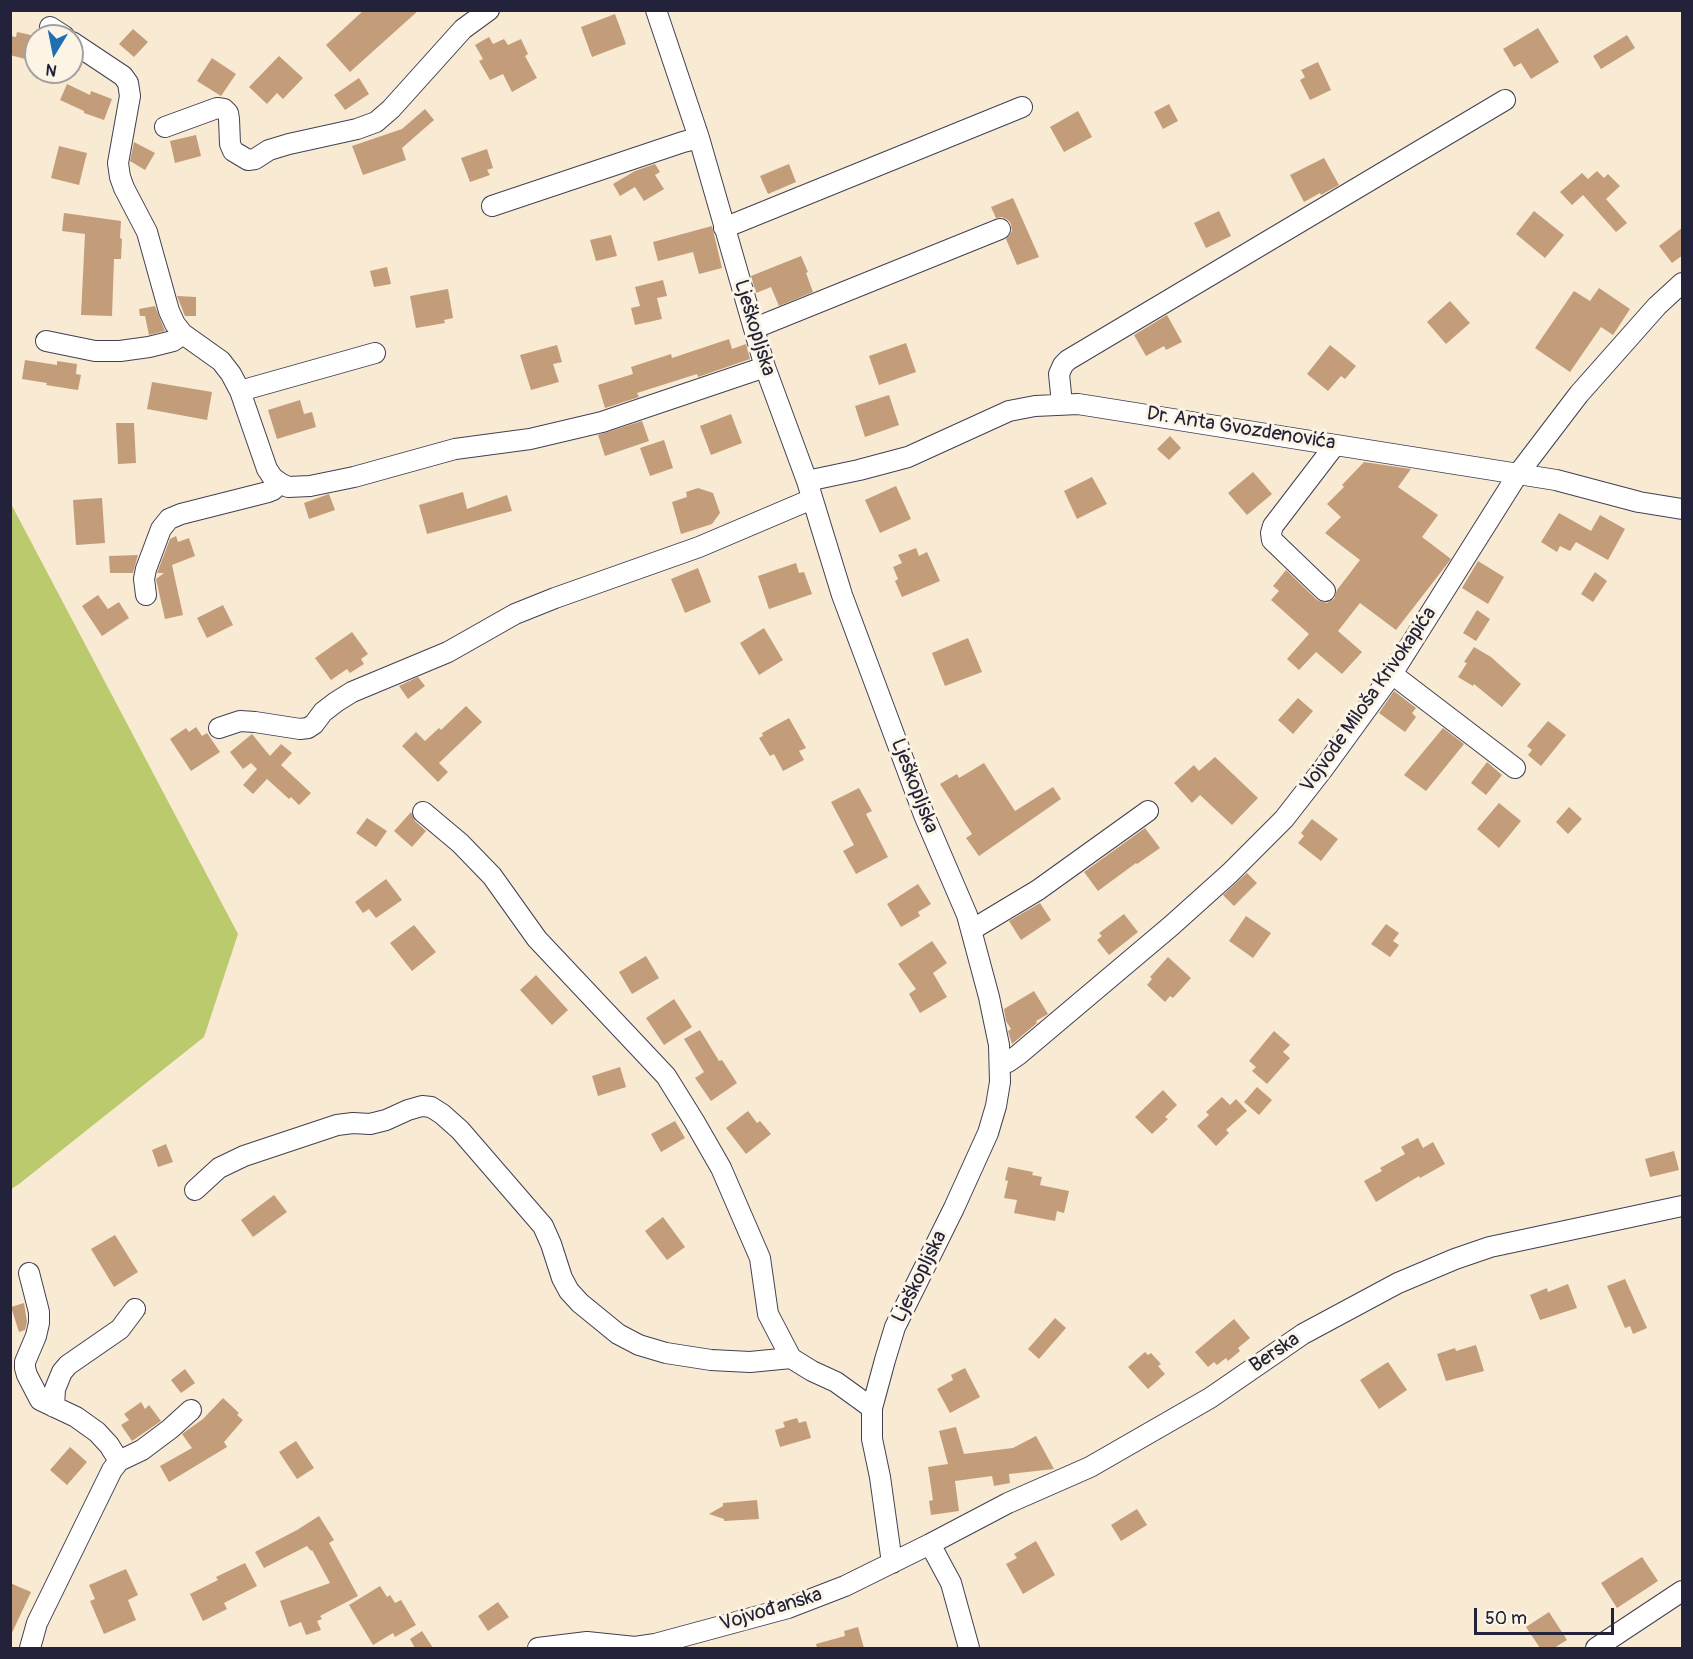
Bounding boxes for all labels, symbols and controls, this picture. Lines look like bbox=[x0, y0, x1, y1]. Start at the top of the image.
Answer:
north arrow bbox=[24, 24, 84, 84]
text: N bbox=[44, 59, 58, 81]
street label: Lješkopljska bbox=[728, 277, 780, 379]
street label: Dr. Anta Gvozdenovića bbox=[1145, 402, 1337, 456]
street label: Vojvode Miloša Krivokapića bbox=[1296, 603, 1442, 797]
street label: Lješkopljska bbox=[885, 735, 943, 837]
street label: Lješkopljska bbox=[887, 1227, 953, 1327]
street label: Berska bbox=[1246, 1328, 1304, 1378]
street label: Vojvođanska bbox=[717, 1583, 825, 1637]
scale bar bbox=[1477, 1596, 1616, 1634]
text: 50 m bbox=[1485, 1607, 1527, 1630]

